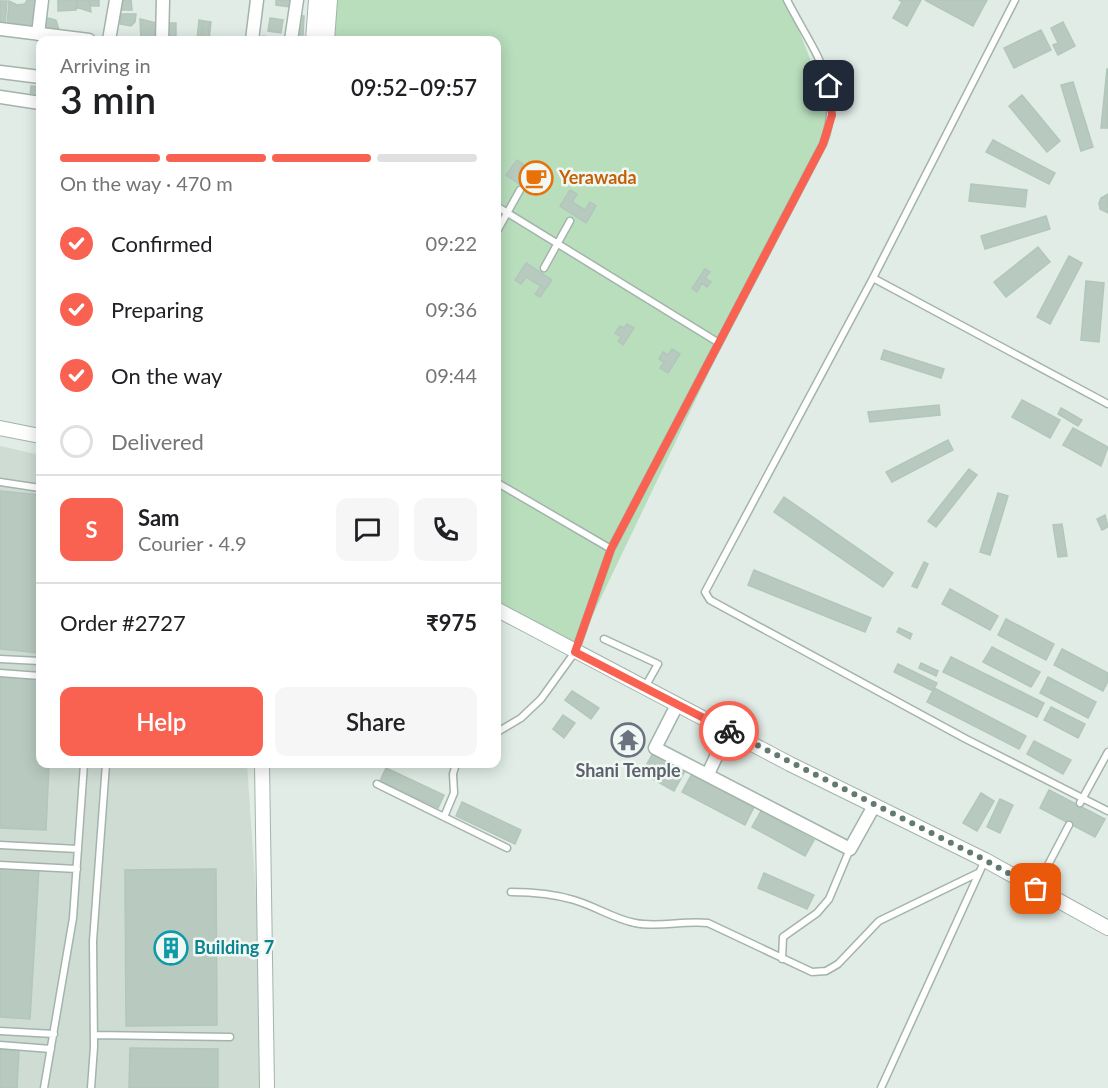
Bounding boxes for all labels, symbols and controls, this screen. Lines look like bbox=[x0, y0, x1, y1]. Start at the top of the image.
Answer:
text: Arriving in bbox=[60, 53, 151, 77]
pin bbox=[803, 60, 854, 111]
icon: home bbox=[812, 69, 845, 102]
text: 09:52–09:57 bbox=[351, 74, 477, 101]
text: 3 min bbox=[60, 76, 156, 122]
cafe icon: Yerawada bbox=[518, 160, 554, 196]
place label: Yerawada bbox=[558, 166, 637, 188]
text: On the way · 470 m bbox=[60, 171, 233, 195]
icon: check bbox=[60, 227, 93, 260]
text: Confirmed bbox=[111, 230, 213, 257]
text: 09:22 bbox=[426, 231, 477, 255]
icon: check bbox=[60, 293, 93, 326]
text: Preparing bbox=[111, 296, 203, 323]
text: 09:36 bbox=[426, 297, 477, 321]
icon: check bbox=[60, 359, 93, 392]
text: On the way bbox=[111, 362, 222, 389]
text: 09:44 bbox=[426, 363, 477, 387]
text: Delivered bbox=[111, 428, 204, 455]
button: chat bbox=[336, 498, 399, 561]
button: phone bbox=[414, 498, 477, 561]
text: Sam bbox=[138, 504, 180, 531]
text: S bbox=[85, 516, 98, 543]
text: Courier · 4.9 bbox=[138, 531, 247, 555]
text: Order #2727 bbox=[60, 609, 186, 636]
text: ₹975 bbox=[426, 609, 477, 636]
button: Help bbox=[60, 687, 263, 756]
button: Share bbox=[275, 687, 477, 756]
courier bbox=[699, 701, 759, 761]
icon: bike bbox=[713, 715, 746, 748]
temple icon: Shani Temple bbox=[610, 722, 646, 758]
place label: Shani Temple bbox=[575, 759, 681, 781]
pin bbox=[1010, 863, 1061, 914]
icon: bag bbox=[1019, 872, 1052, 905]
building icon: Building 7 bbox=[153, 930, 189, 966]
place label: Building 7 bbox=[194, 936, 274, 958]

